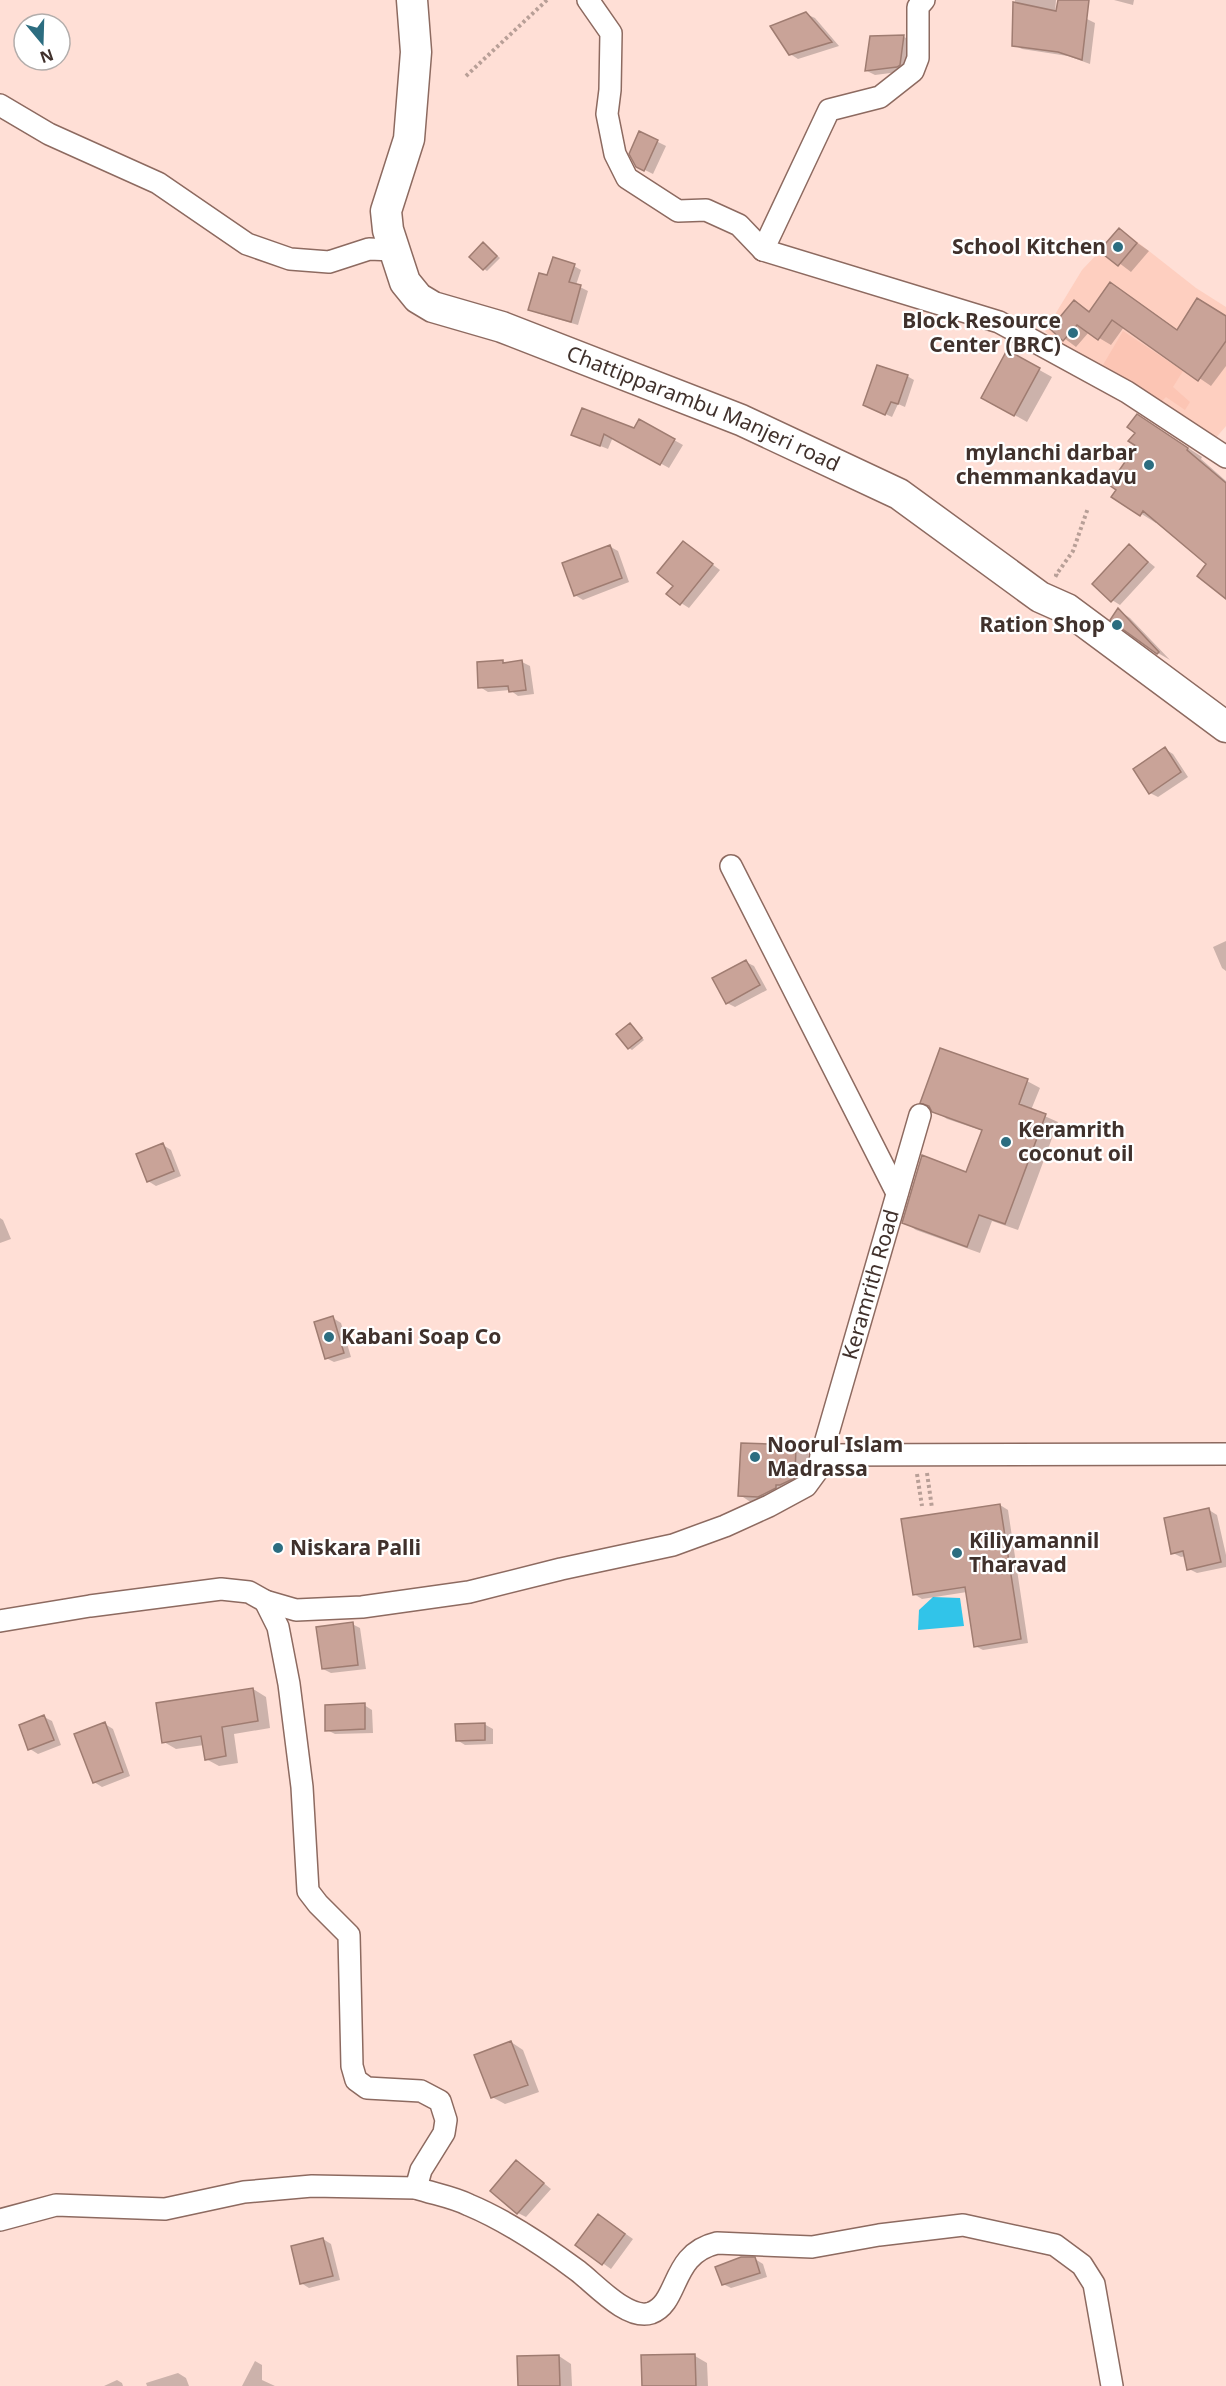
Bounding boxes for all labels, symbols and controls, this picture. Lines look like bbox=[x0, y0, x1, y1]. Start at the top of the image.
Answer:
north arrow bbox=[12, 12, 72, 72]
text: N bbox=[37, 44, 57, 69]
place label: School Kitchen bbox=[952, 232, 1106, 260]
marker: School Kitchen bbox=[1111, 240, 1125, 254]
place label: Block Resource Center (BRC) bbox=[902, 306, 1061, 358]
marker: Block Resource Center (BRC) bbox=[1066, 326, 1080, 340]
street label: Chattipparambu Manjeri road bbox=[563, 339, 845, 477]
place label: mylanchi darbar chemmankadavu bbox=[956, 438, 1138, 490]
marker: mylanchi darbar chemmankadavu bbox=[1142, 458, 1156, 472]
place label: Ration Shop bbox=[979, 610, 1105, 638]
marker: Ration Shop bbox=[1110, 618, 1124, 632]
place label: Keramrith coconut oil bbox=[1018, 1115, 1133, 1167]
marker: Keramrith coconut oil bbox=[999, 1135, 1013, 1149]
street label: Keramrith Road bbox=[835, 1206, 905, 1363]
place label: Kabani Soap Co bbox=[341, 1322, 501, 1350]
marker: Kabani Soap Co bbox=[322, 1330, 336, 1344]
place label: Noorul Islam Madrassa bbox=[767, 1430, 903, 1482]
marker: Noorul Islam Madrassa bbox=[748, 1450, 762, 1464]
place label: Kiliyamannil Tharavad bbox=[969, 1526, 1099, 1578]
place label: Niskara Palli bbox=[290, 1533, 421, 1561]
marker: Niskara Palli bbox=[271, 1541, 285, 1555]
marker: Kiliyamannil Tharavad bbox=[950, 1546, 964, 1560]

